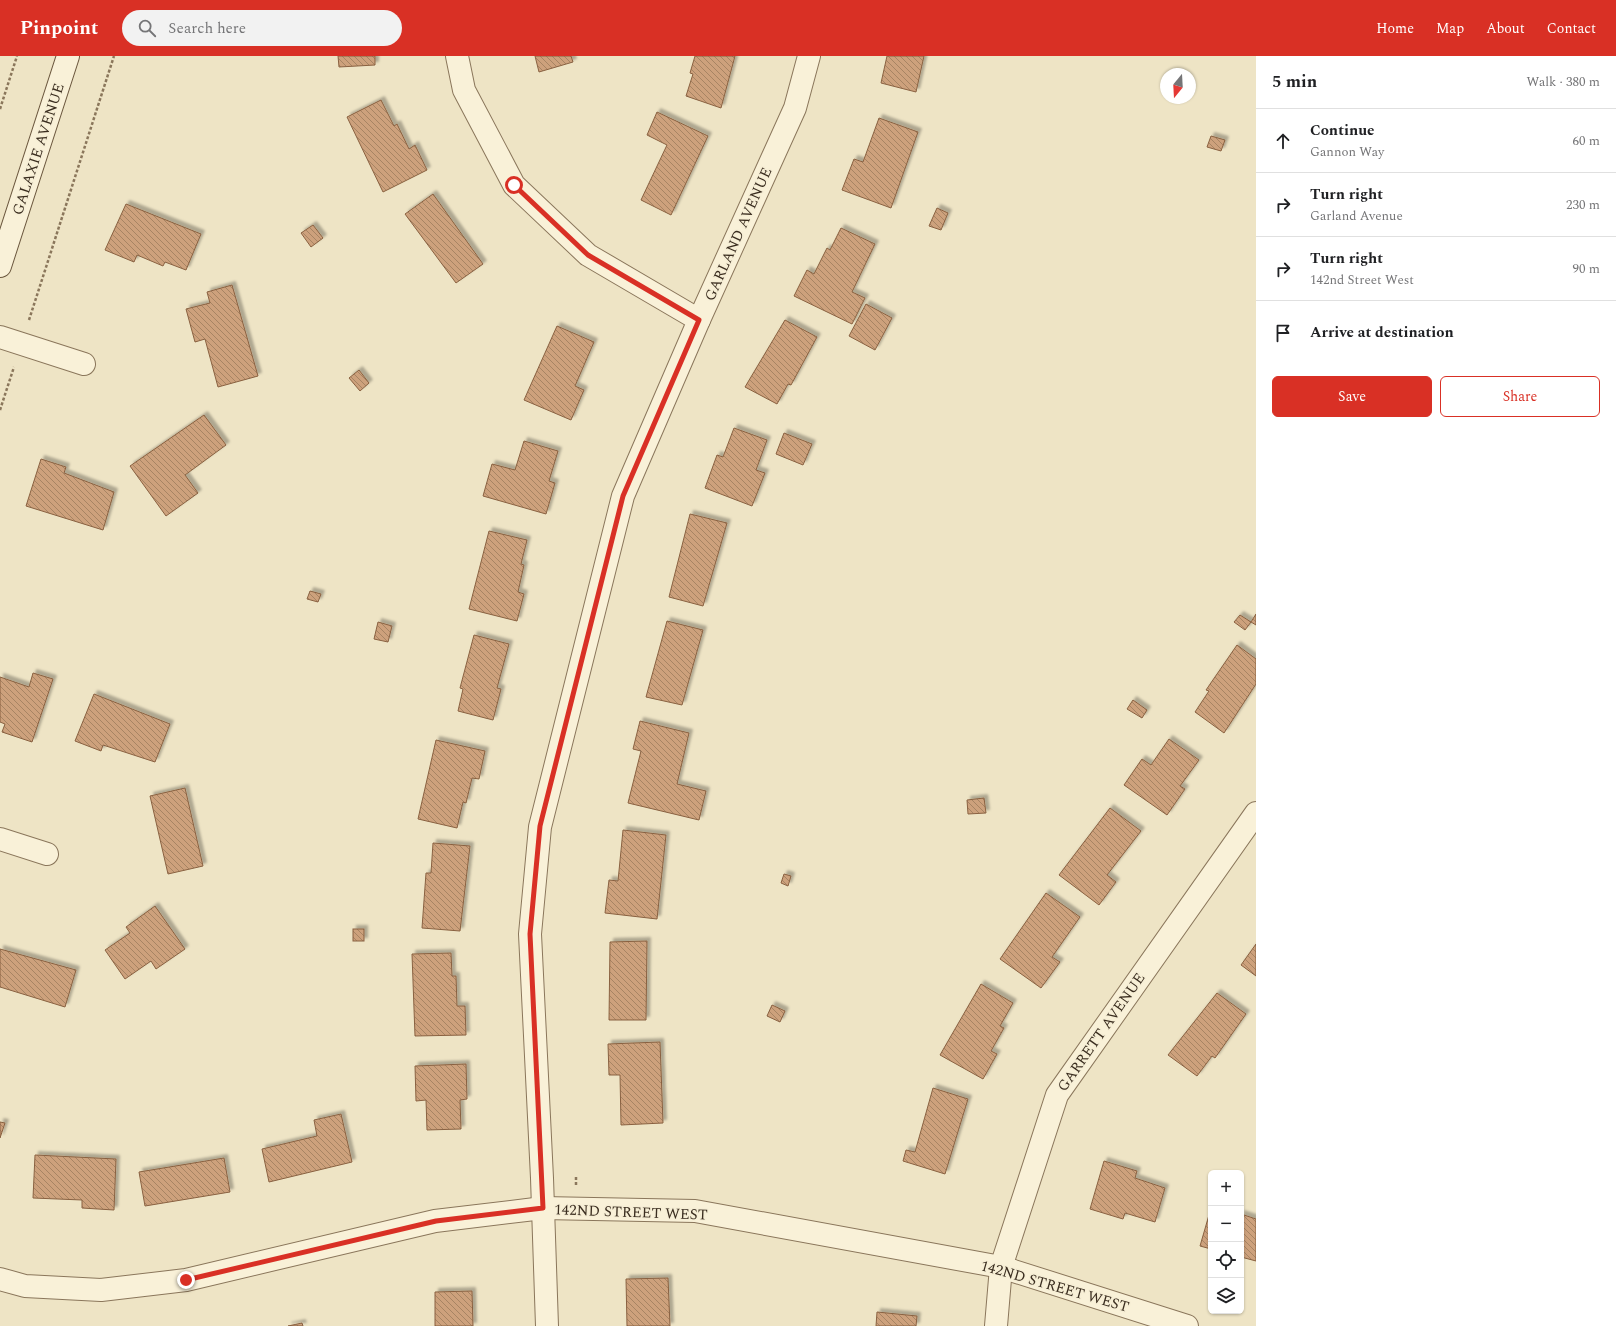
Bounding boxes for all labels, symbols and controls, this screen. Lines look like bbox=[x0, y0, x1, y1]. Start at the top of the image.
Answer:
search box bbox=[122, 10, 402, 46]
text: Pinpoint bbox=[20, 14, 98, 43]
icon: search bbox=[136, 17, 158, 39]
text: Search here bbox=[168, 17, 246, 40]
text: Home bbox=[1376, 18, 1414, 39]
text: Map bbox=[1436, 18, 1464, 39]
text: About bbox=[1486, 18, 1525, 39]
text: Contact bbox=[1547, 18, 1596, 39]
north arrow bbox=[1160, 68, 1196, 104]
text: 5 min bbox=[1272, 69, 1317, 95]
text: Walk · 380 m bbox=[1526, 72, 1600, 92]
street label: GALAXIE AVENUE bbox=[6, 80, 71, 218]
text: Continue bbox=[1310, 119, 1375, 142]
icon: ahead bbox=[1272, 130, 1294, 152]
text: 60 m bbox=[1573, 131, 1600, 151]
text: Gannon Way bbox=[1310, 142, 1384, 162]
street label: GARLAND AVENUE bbox=[699, 163, 778, 305]
route start bbox=[505, 176, 523, 194]
text: Turn right bbox=[1310, 183, 1383, 206]
icon: right bbox=[1272, 194, 1294, 216]
text: 230 m bbox=[1566, 195, 1600, 215]
text: Garland Avenue bbox=[1310, 206, 1403, 226]
text: Turn right bbox=[1310, 247, 1383, 270]
icon: right bbox=[1272, 258, 1294, 280]
text: 90 m bbox=[1573, 259, 1600, 279]
text: 142nd Street West bbox=[1310, 270, 1414, 290]
text: Arrive at destination bbox=[1310, 321, 1454, 344]
icon: arrive bbox=[1272, 322, 1294, 344]
button: Save bbox=[1272, 376, 1432, 417]
button: Share bbox=[1440, 376, 1600, 417]
street label: GARRETT AVENUE bbox=[1052, 968, 1151, 1097]
map controls bbox=[1208, 1170, 1244, 1314]
button: + bbox=[1208, 1170, 1244, 1206]
street label: 142ND STREET WEST bbox=[554, 1198, 708, 1227]
button: − bbox=[1208, 1206, 1244, 1242]
button: locate bbox=[1208, 1242, 1244, 1278]
street label: 142ND STREET WEST bbox=[978, 1254, 1132, 1319]
route end bbox=[177, 1271, 195, 1289]
button: layers bbox=[1208, 1278, 1244, 1314]

